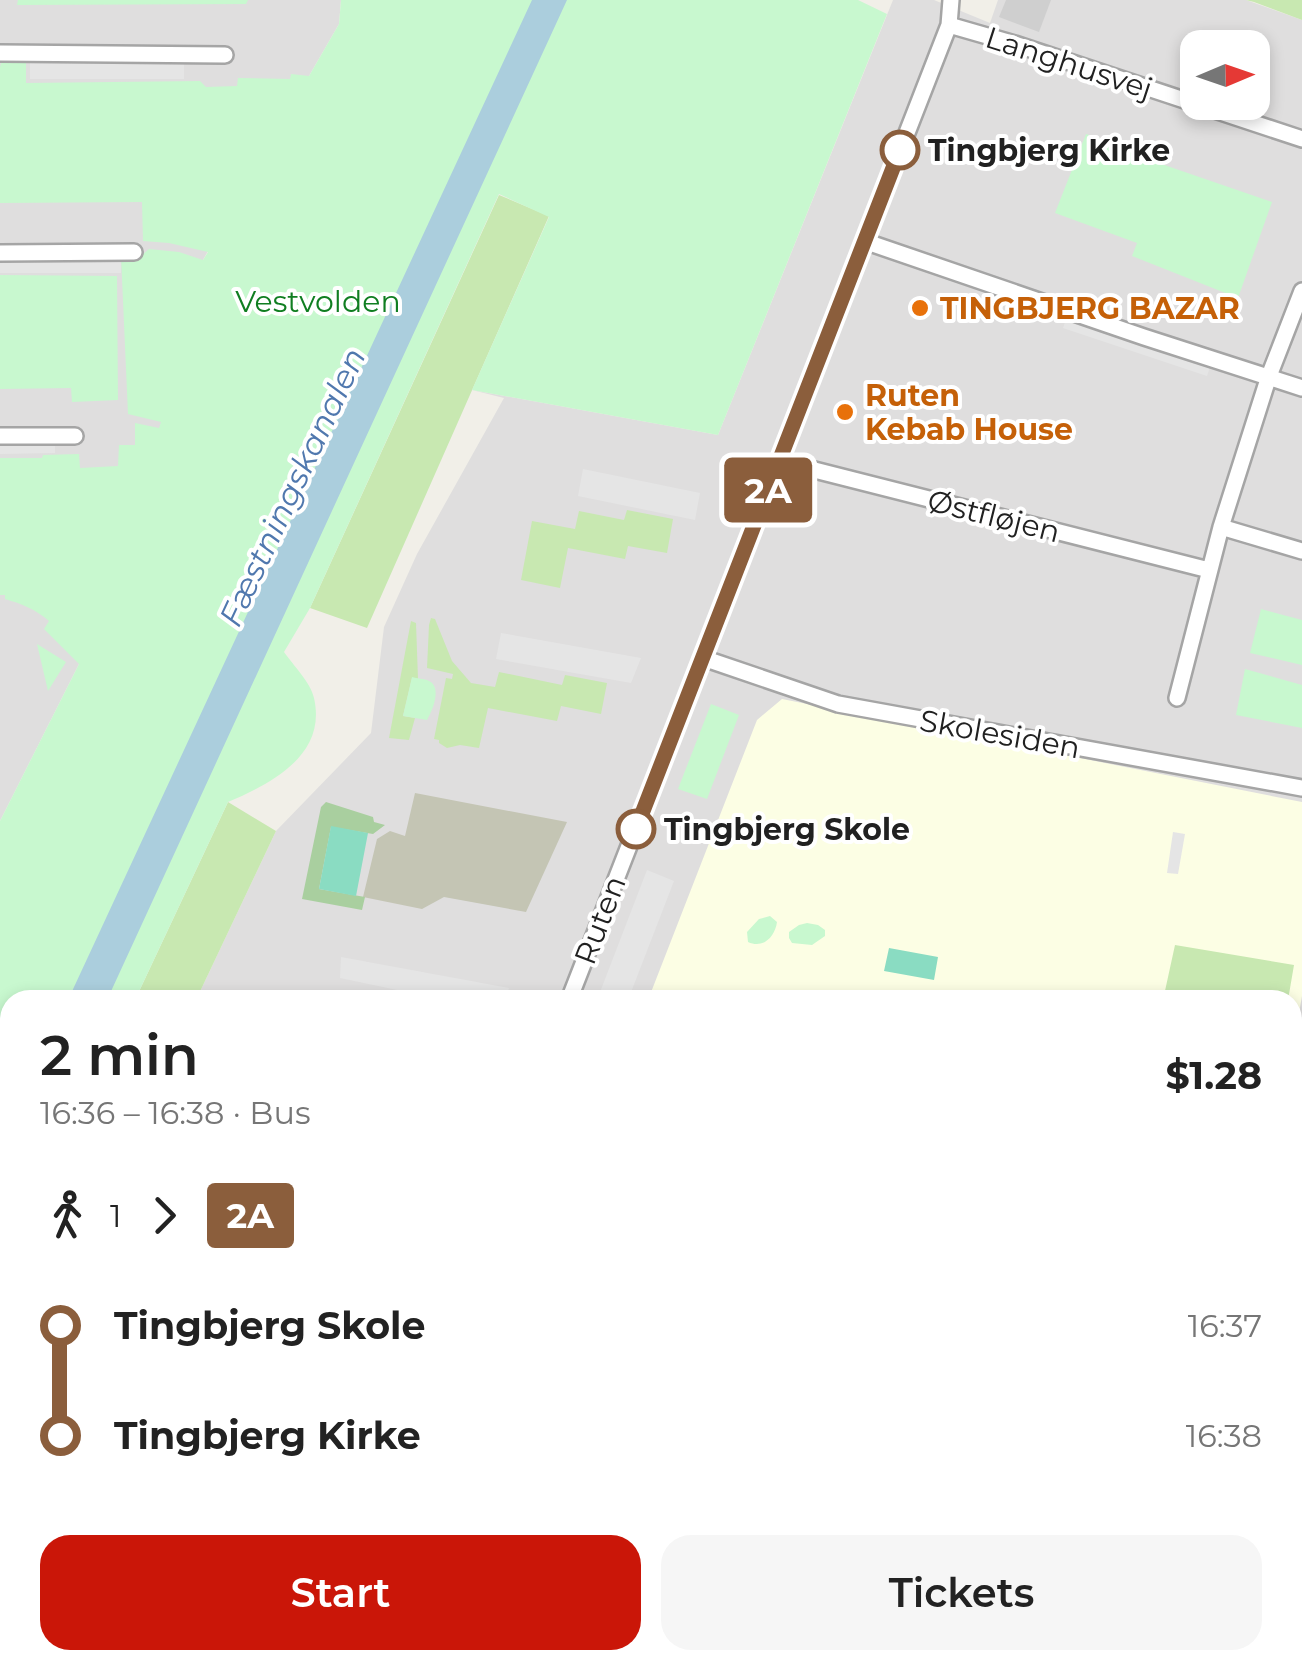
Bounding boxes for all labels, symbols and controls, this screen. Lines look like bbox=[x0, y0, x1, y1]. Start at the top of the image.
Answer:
street label: Langhusvej bbox=[981, 19, 1157, 107]
north arrow bbox=[1180, 30, 1270, 120]
map controls bbox=[1180, 30, 1270, 120]
marker: Tingbjerg Kirke bbox=[881, 131, 919, 169]
place label: Tingbjerg Kirke bbox=[928, 132, 1170, 169]
park label: Vestvolden bbox=[235, 283, 401, 320]
place label: TINGBJERG BAZAR bbox=[940, 290, 1240, 327]
marker: TINGBJERG BAZAR bbox=[909, 297, 931, 319]
water label: Fæstningskanalen bbox=[210, 342, 374, 632]
place label: Ruten Kebab House bbox=[865, 377, 1073, 448]
marker: Ruten Kebab House bbox=[834, 401, 856, 423]
line badge: 2A bbox=[723, 458, 813, 522]
text: 2A bbox=[744, 469, 792, 512]
street label: Østfløjen bbox=[924, 482, 1064, 550]
street label: Skolesiden bbox=[917, 702, 1083, 766]
marker: Tingbjerg Skole bbox=[617, 810, 655, 848]
place label: Tingbjerg Skole bbox=[664, 811, 910, 848]
street label: Ruten bbox=[566, 870, 634, 970]
text: 2 min bbox=[40, 1022, 199, 1089]
text: $1.28 bbox=[1165, 1052, 1262, 1099]
text: 16:36 – 16:38 · Bus bbox=[40, 1093, 311, 1132]
icon: walk bbox=[40, 1188, 95, 1243]
icon: forward bbox=[137, 1188, 192, 1243]
text: 2A bbox=[227, 1194, 274, 1237]
text: 1 bbox=[110, 1196, 122, 1235]
text: Tingbjerg Skole bbox=[114, 1302, 426, 1349]
text: 16:37 bbox=[1188, 1306, 1262, 1345]
text: Tingbjerg Kirke bbox=[114, 1412, 421, 1459]
text: 16:38 bbox=[1186, 1416, 1262, 1455]
button: Start bbox=[40, 1535, 641, 1650]
button: Tickets bbox=[661, 1535, 1262, 1650]

